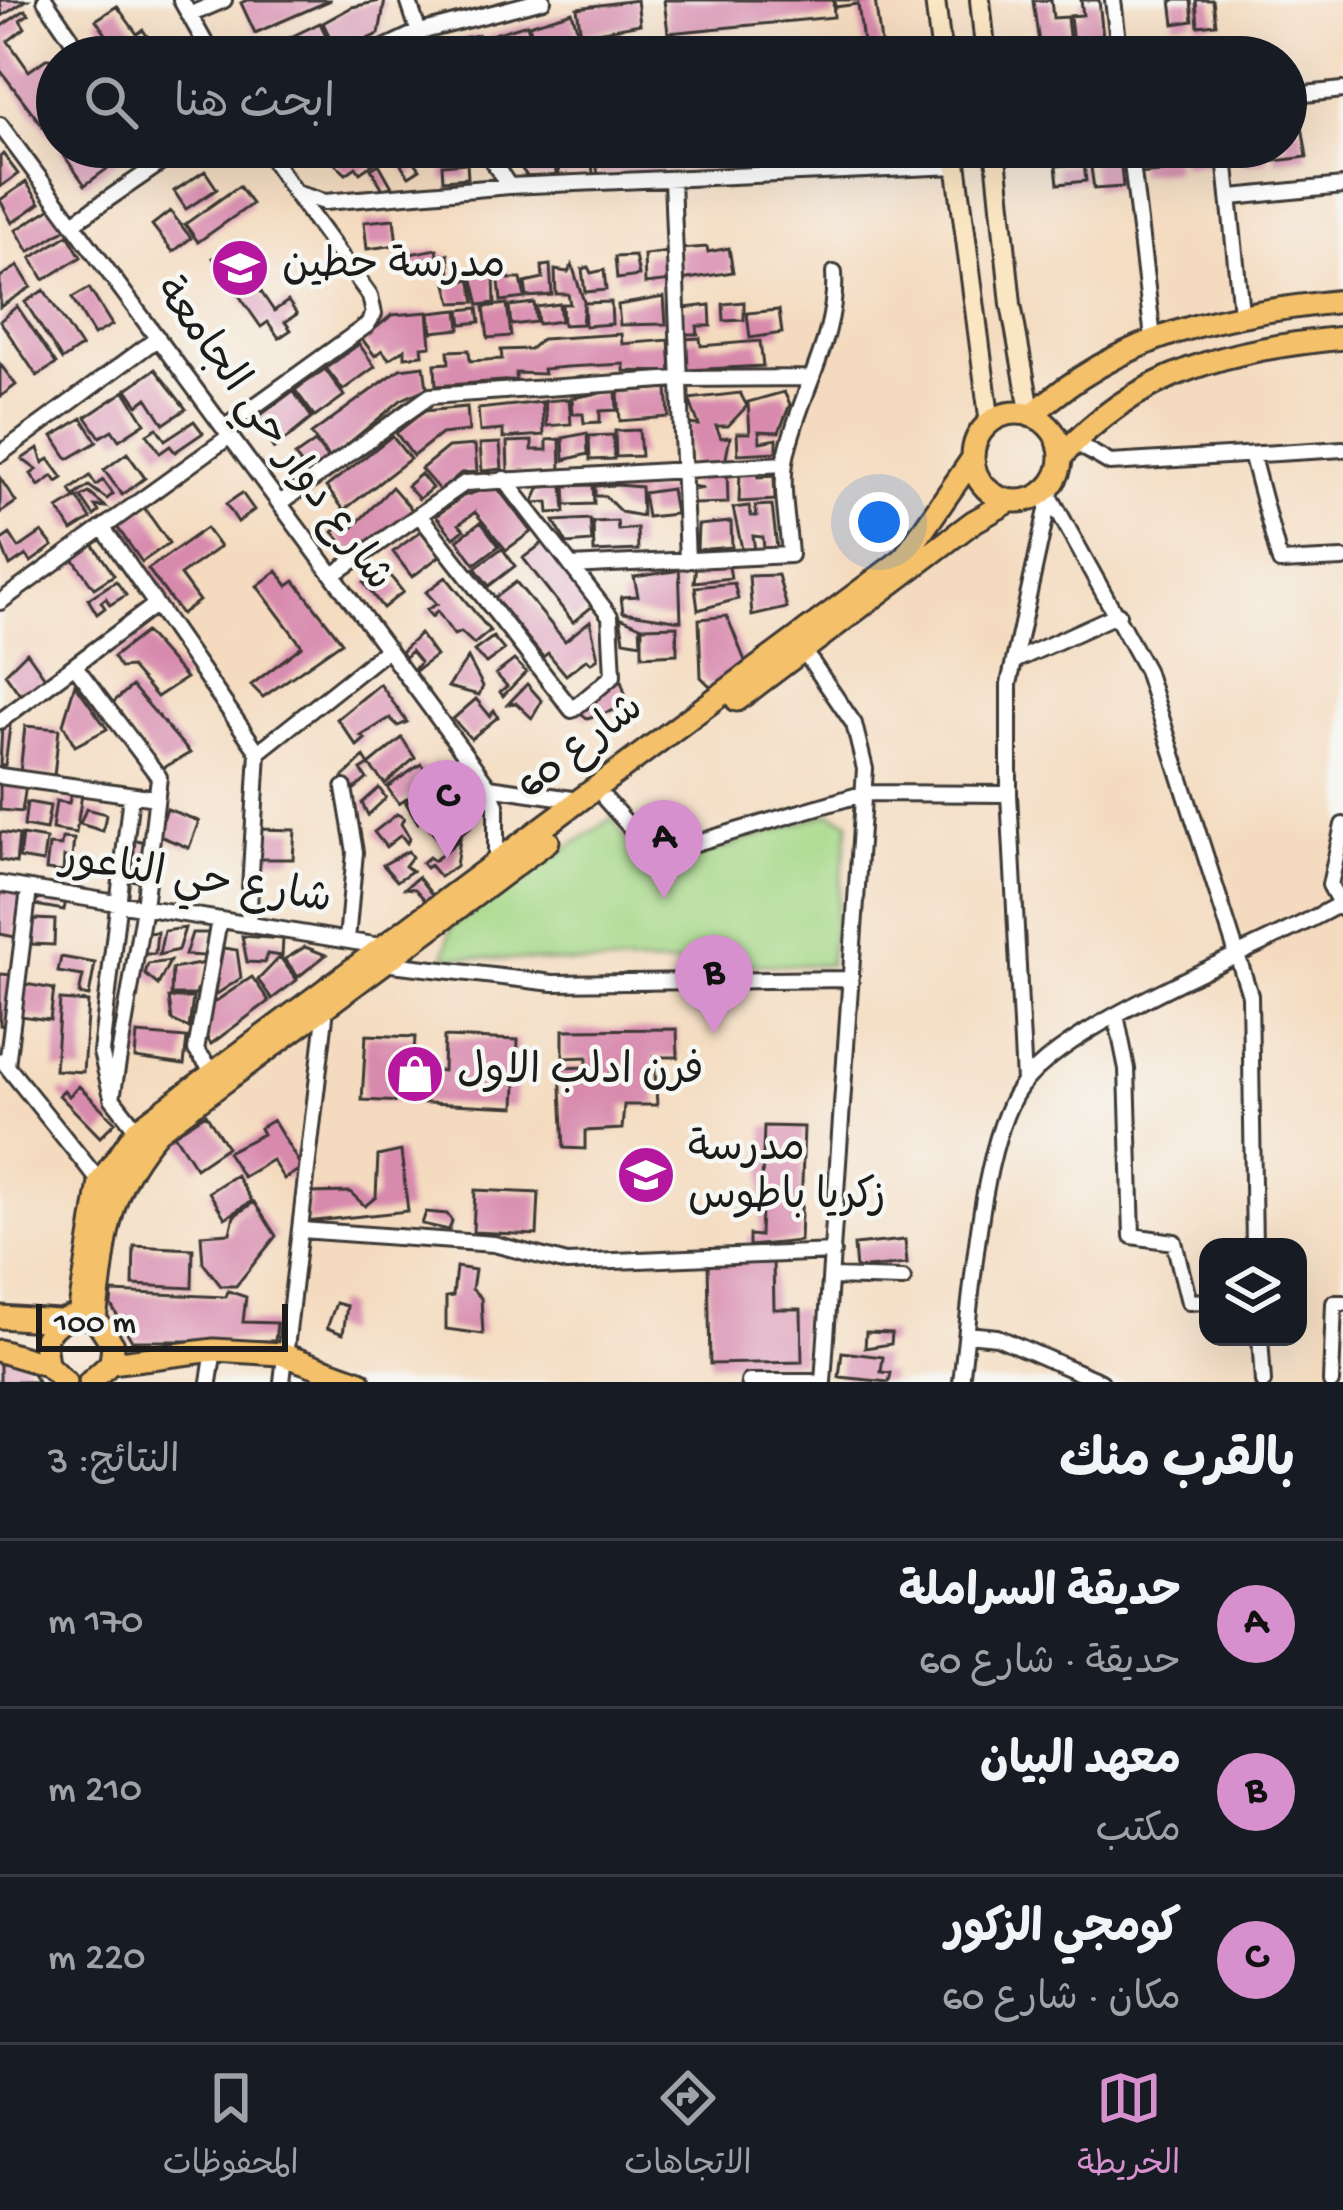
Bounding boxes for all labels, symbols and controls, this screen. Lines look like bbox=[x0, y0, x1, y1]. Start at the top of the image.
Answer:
search box bbox=[36, 36, 1307, 168]
icon: search bbox=[78, 69, 144, 135]
text: ابحث هنا bbox=[174, 80, 335, 133]
school or university icon: مدرسة حطين bbox=[209, 237, 271, 299]
place label: مدرسة حطين bbox=[282, 244, 506, 293]
street label: شارع دوار حي الجامعة bbox=[137, 269, 402, 605]
your location bbox=[849, 492, 909, 552]
street label: شارع 60 bbox=[508, 685, 655, 812]
pin: C bbox=[408, 760, 486, 859]
pin: A bbox=[625, 800, 703, 899]
street label: شارع حي الناعور bbox=[54, 835, 335, 932]
pin: B bbox=[675, 935, 753, 1034]
shop icon: فرن ادلب الاول bbox=[384, 1043, 446, 1105]
place label: فرن ادلب الاول bbox=[457, 1049, 704, 1099]
place label: مدرسة زكريا باطوس bbox=[688, 1127, 886, 1224]
school or university icon: مدرسة زكريا باطوس bbox=[615, 1144, 677, 1206]
map controls bbox=[1199, 1238, 1307, 1346]
button: layers bbox=[1199, 1238, 1307, 1346]
scale bar bbox=[36, 1298, 288, 1351]
text: 100 m bbox=[54, 1306, 136, 1344]
text: بالقرب منك bbox=[1059, 1435, 1295, 1495]
text: النتائج: 3 bbox=[48, 1441, 180, 1487]
text: حديقة السراملة bbox=[899, 1569, 1181, 1622]
text: 170 m bbox=[48, 1601, 143, 1647]
text: A bbox=[1245, 1601, 1268, 1647]
text: حديقة · شارع 60 bbox=[919, 1642, 1181, 1688]
text: معهد البيان bbox=[980, 1737, 1181, 1790]
text: 210 m bbox=[48, 1769, 142, 1815]
text: B bbox=[1246, 1769, 1266, 1815]
text: مكتب bbox=[1096, 1810, 1181, 1856]
text: كومجي الزكور bbox=[946, 1905, 1181, 1958]
text: 220 m bbox=[48, 1937, 145, 1983]
text: C bbox=[1245, 1937, 1267, 1983]
text: مكان · شارع 60 bbox=[942, 1978, 1181, 2024]
tab: المحفوظات bbox=[163, 2065, 299, 2191]
tab: الاتجاهات bbox=[624, 2065, 752, 2191]
tab: الخريطة bbox=[1077, 2065, 1180, 2191]

